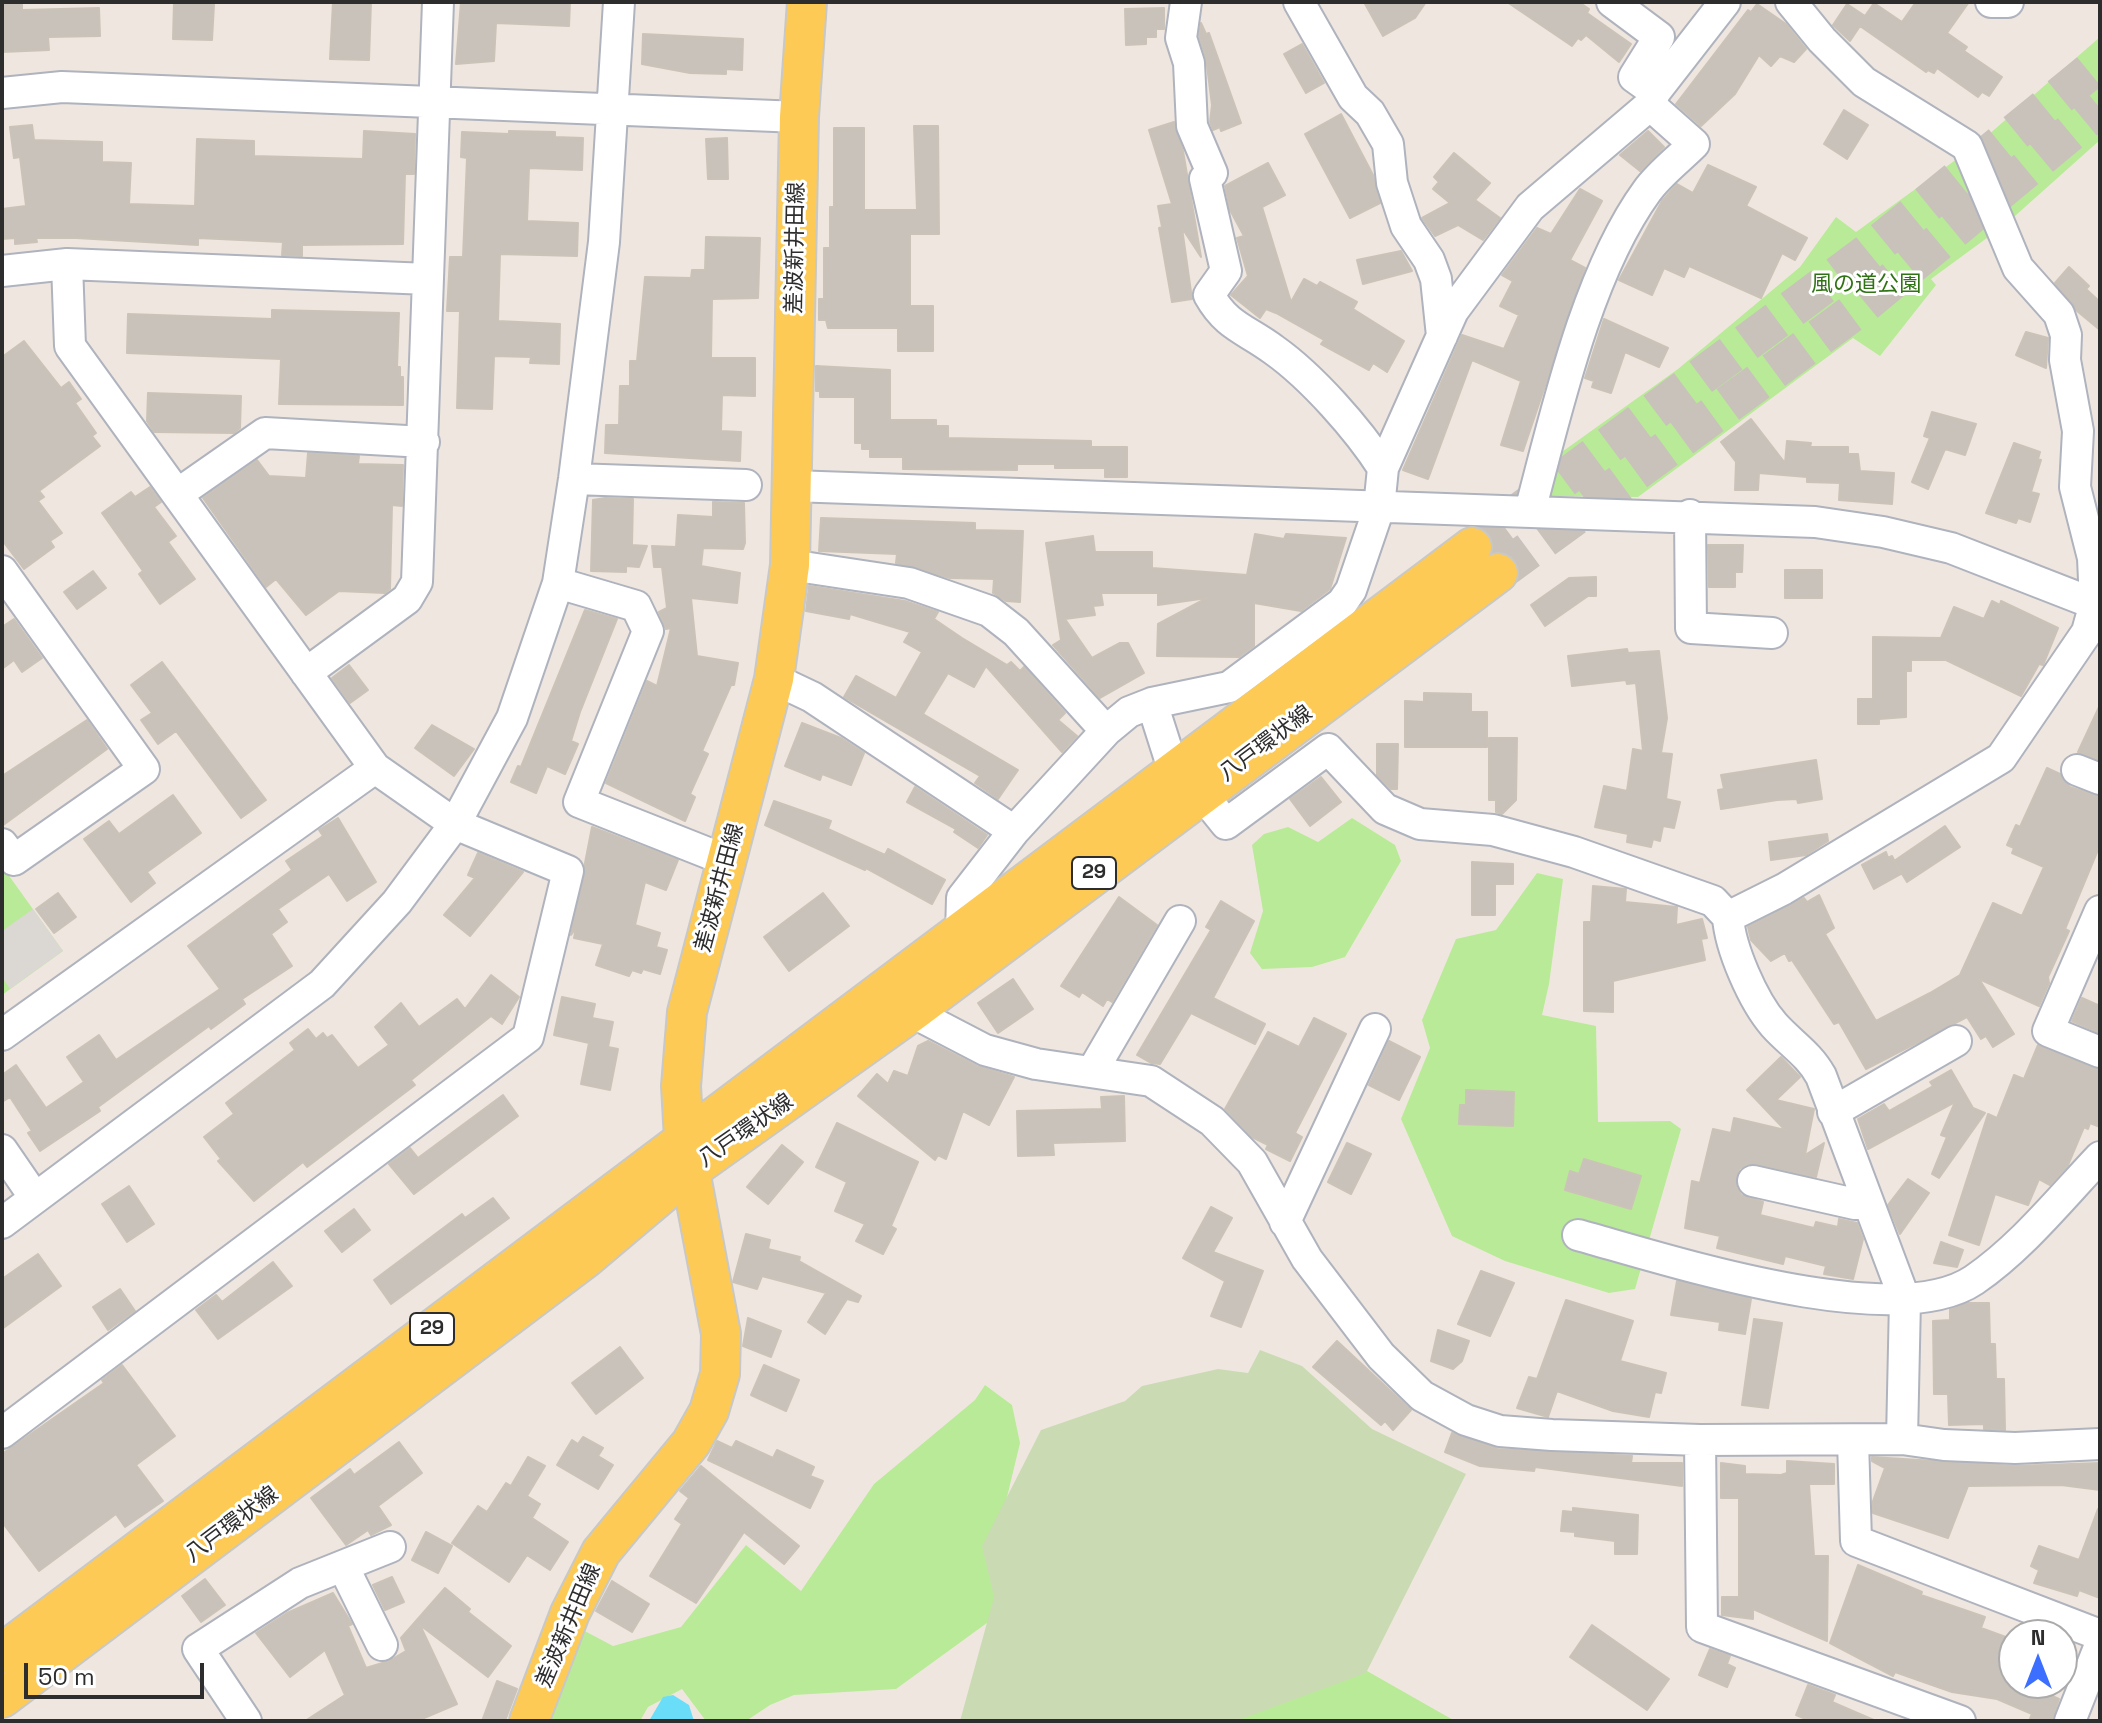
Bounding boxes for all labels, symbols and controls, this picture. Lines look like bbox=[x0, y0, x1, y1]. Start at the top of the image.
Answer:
street label: 差波新井田線 bbox=[782, 182, 810, 314]
park label: 風の道公園 bbox=[1811, 272, 1921, 298]
street label: 八戸環状線 bbox=[1214, 700, 1318, 788]
street label: 差波新井田線 bbox=[690, 821, 750, 955]
road number: 29 bbox=[1072, 857, 1116, 889]
street label: 八戸環状線 bbox=[693, 1089, 799, 1173]
road number: 29 bbox=[410, 1313, 454, 1345]
street label: 八戸環状線 bbox=[180, 1481, 284, 1569]
street label: 差波新井田線 bbox=[531, 1560, 607, 1692]
north arrow bbox=[1998, 1619, 2078, 1699]
text: N bbox=[2031, 1623, 2045, 1651]
scale bar bbox=[28, 1647, 208, 1697]
text: 50 m bbox=[38, 1661, 95, 1692]

